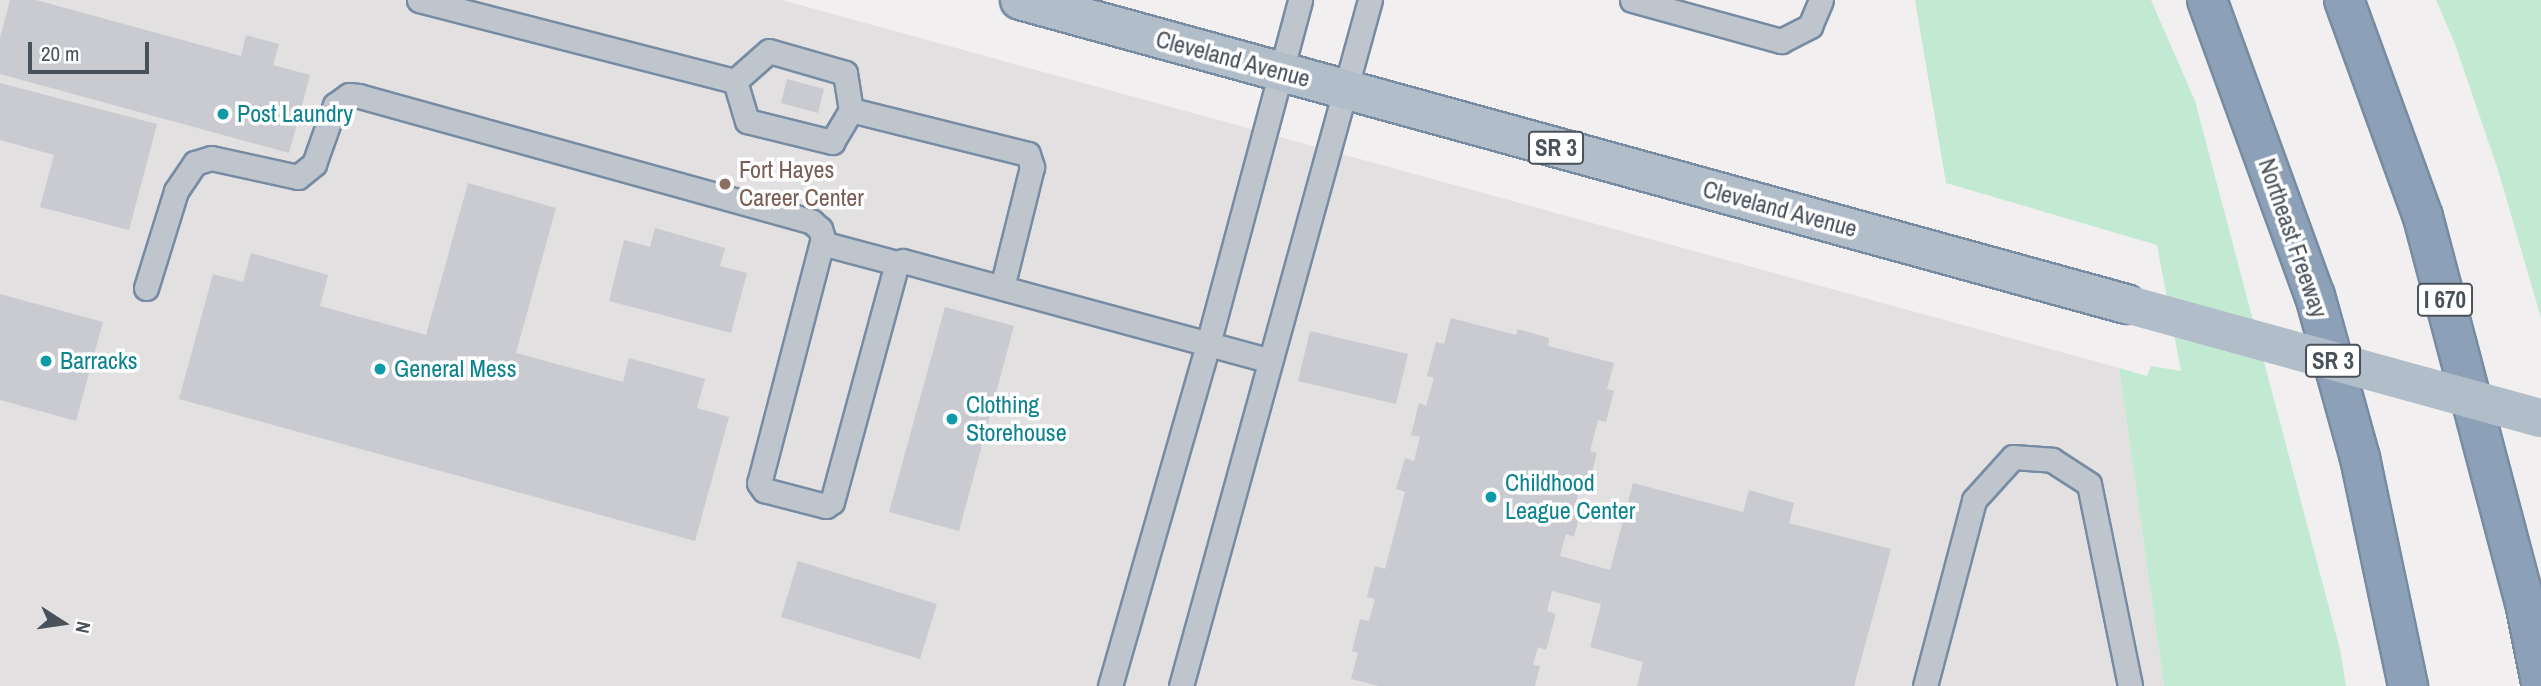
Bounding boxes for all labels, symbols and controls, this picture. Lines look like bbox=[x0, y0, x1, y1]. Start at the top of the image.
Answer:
street label: Cleveland Avenue bbox=[1152, 24, 1314, 94]
scale bar bbox=[32, 28, 152, 72]
text: 20 m bbox=[41, 39, 79, 68]
place label: Post Laundry bbox=[237, 100, 353, 128]
marker: Post Laundry bbox=[215, 106, 231, 122]
road number: SR 3 bbox=[1528, 128, 1584, 168]
street label: Northeast Freeway bbox=[2252, 155, 2334, 321]
place label: Fort Hayes Career Center bbox=[739, 156, 864, 212]
street label: Cleveland Avenue bbox=[1699, 174, 1861, 244]
marker: Fort Hayes Career Center bbox=[717, 176, 733, 192]
road number: I 670 bbox=[2417, 280, 2473, 320]
road number: SR 3 bbox=[2305, 342, 2361, 380]
place label: Barracks bbox=[60, 347, 138, 375]
marker: Barracks bbox=[38, 353, 54, 369]
place label: General Mess bbox=[394, 355, 516, 383]
marker: General Mess bbox=[372, 361, 388, 377]
place label: Clothing Storehouse bbox=[966, 391, 1067, 447]
marker: Clothing Storehouse bbox=[944, 411, 960, 427]
place label: Childhood League Center bbox=[1505, 469, 1635, 525]
marker: Childhood League Center bbox=[1483, 489, 1499, 505]
north arrow bbox=[28, 588, 98, 658]
text: N bbox=[70, 619, 97, 636]

